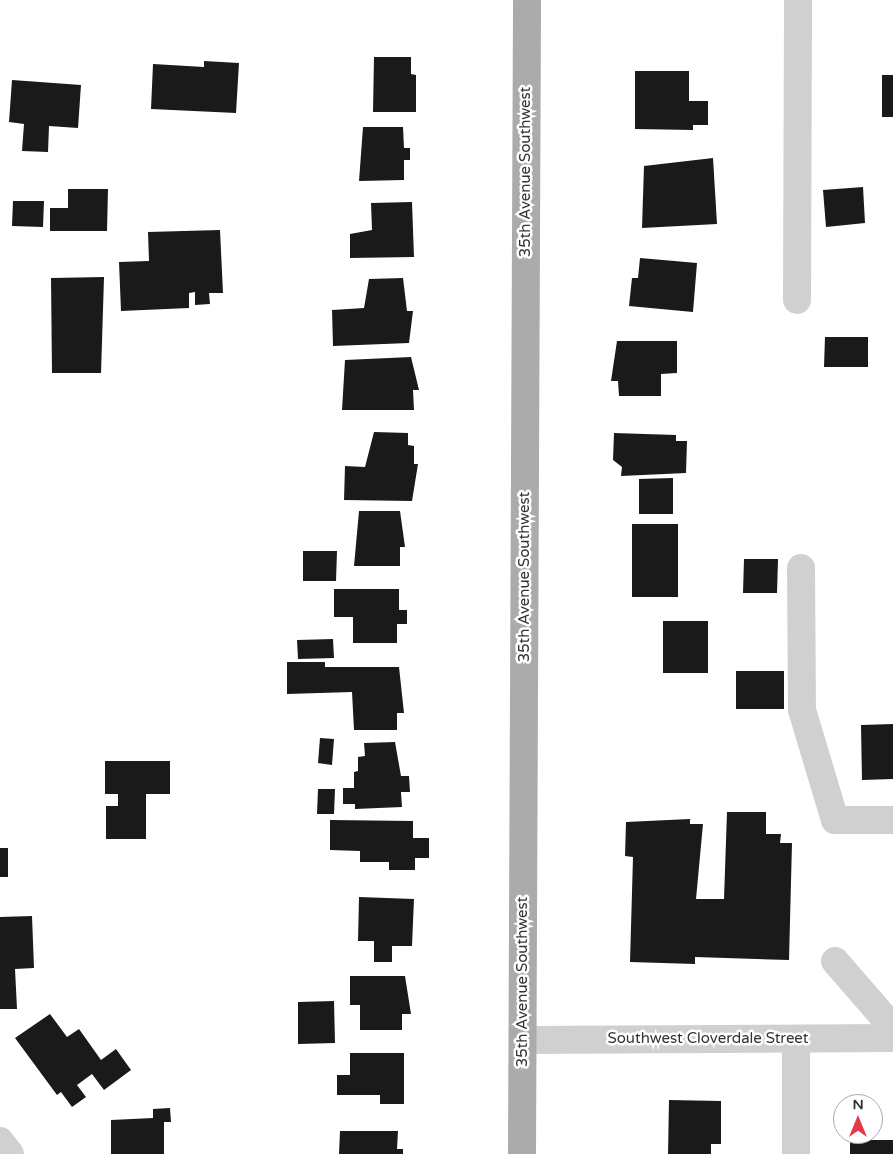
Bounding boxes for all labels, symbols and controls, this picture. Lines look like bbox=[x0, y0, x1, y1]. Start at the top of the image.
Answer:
street label: 35th Avenue Southwest bbox=[517, 87, 535, 257]
street label: 35th Avenue Southwest bbox=[516, 492, 534, 662]
street label: 35th Avenue Southwest bbox=[514, 897, 532, 1067]
street label: Southwest Cloverdale Street bbox=[607, 1030, 809, 1048]
north arrow bbox=[833, 1094, 883, 1144]
text: N bbox=[852, 1096, 864, 1113]

